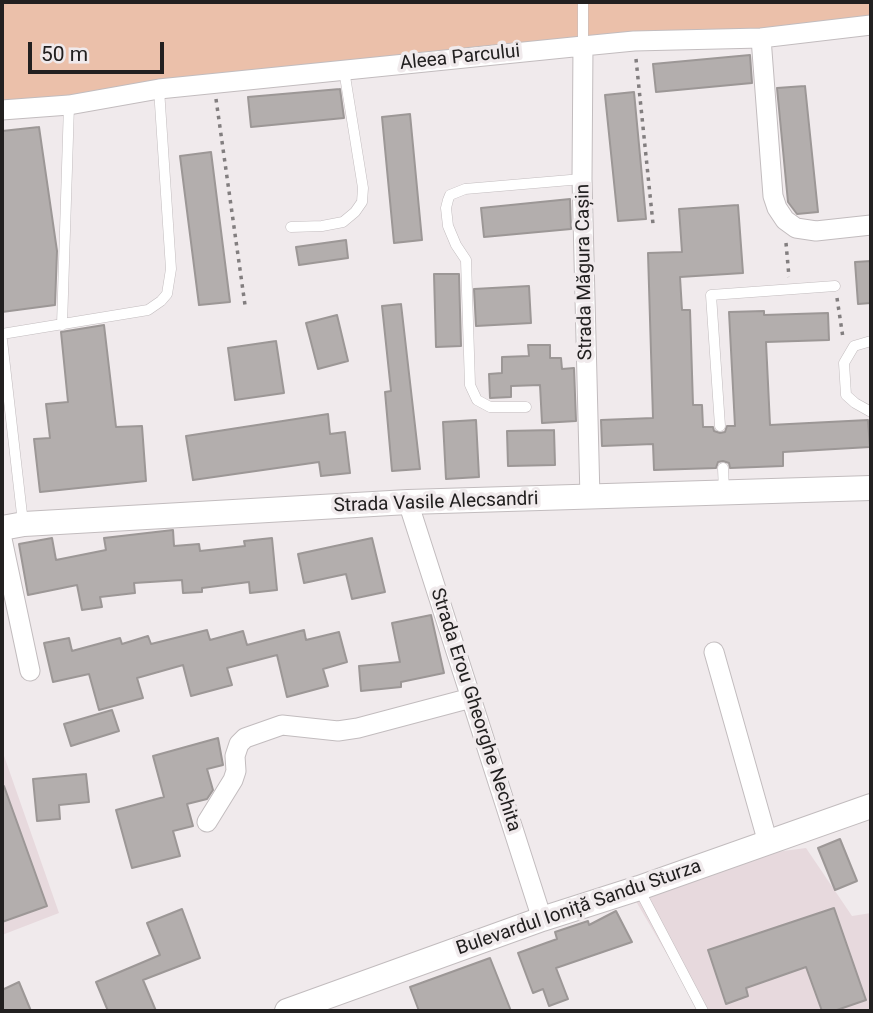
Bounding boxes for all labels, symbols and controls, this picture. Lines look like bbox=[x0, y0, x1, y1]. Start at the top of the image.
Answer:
scale bar bbox=[32, 28, 168, 72]
street label: Aleea Parcului bbox=[399, 40, 521, 76]
text: 50 m bbox=[41, 42, 88, 66]
street label: Strada Măgura Cașin bbox=[572, 184, 598, 360]
street label: Strada Vasile Alecsandri bbox=[333, 488, 539, 518]
street label: Strada Erou Gheorghe Nechita bbox=[425, 585, 525, 835]
street label: Bulevardul Ioniță Sandu Sturza bbox=[453, 855, 705, 961]

